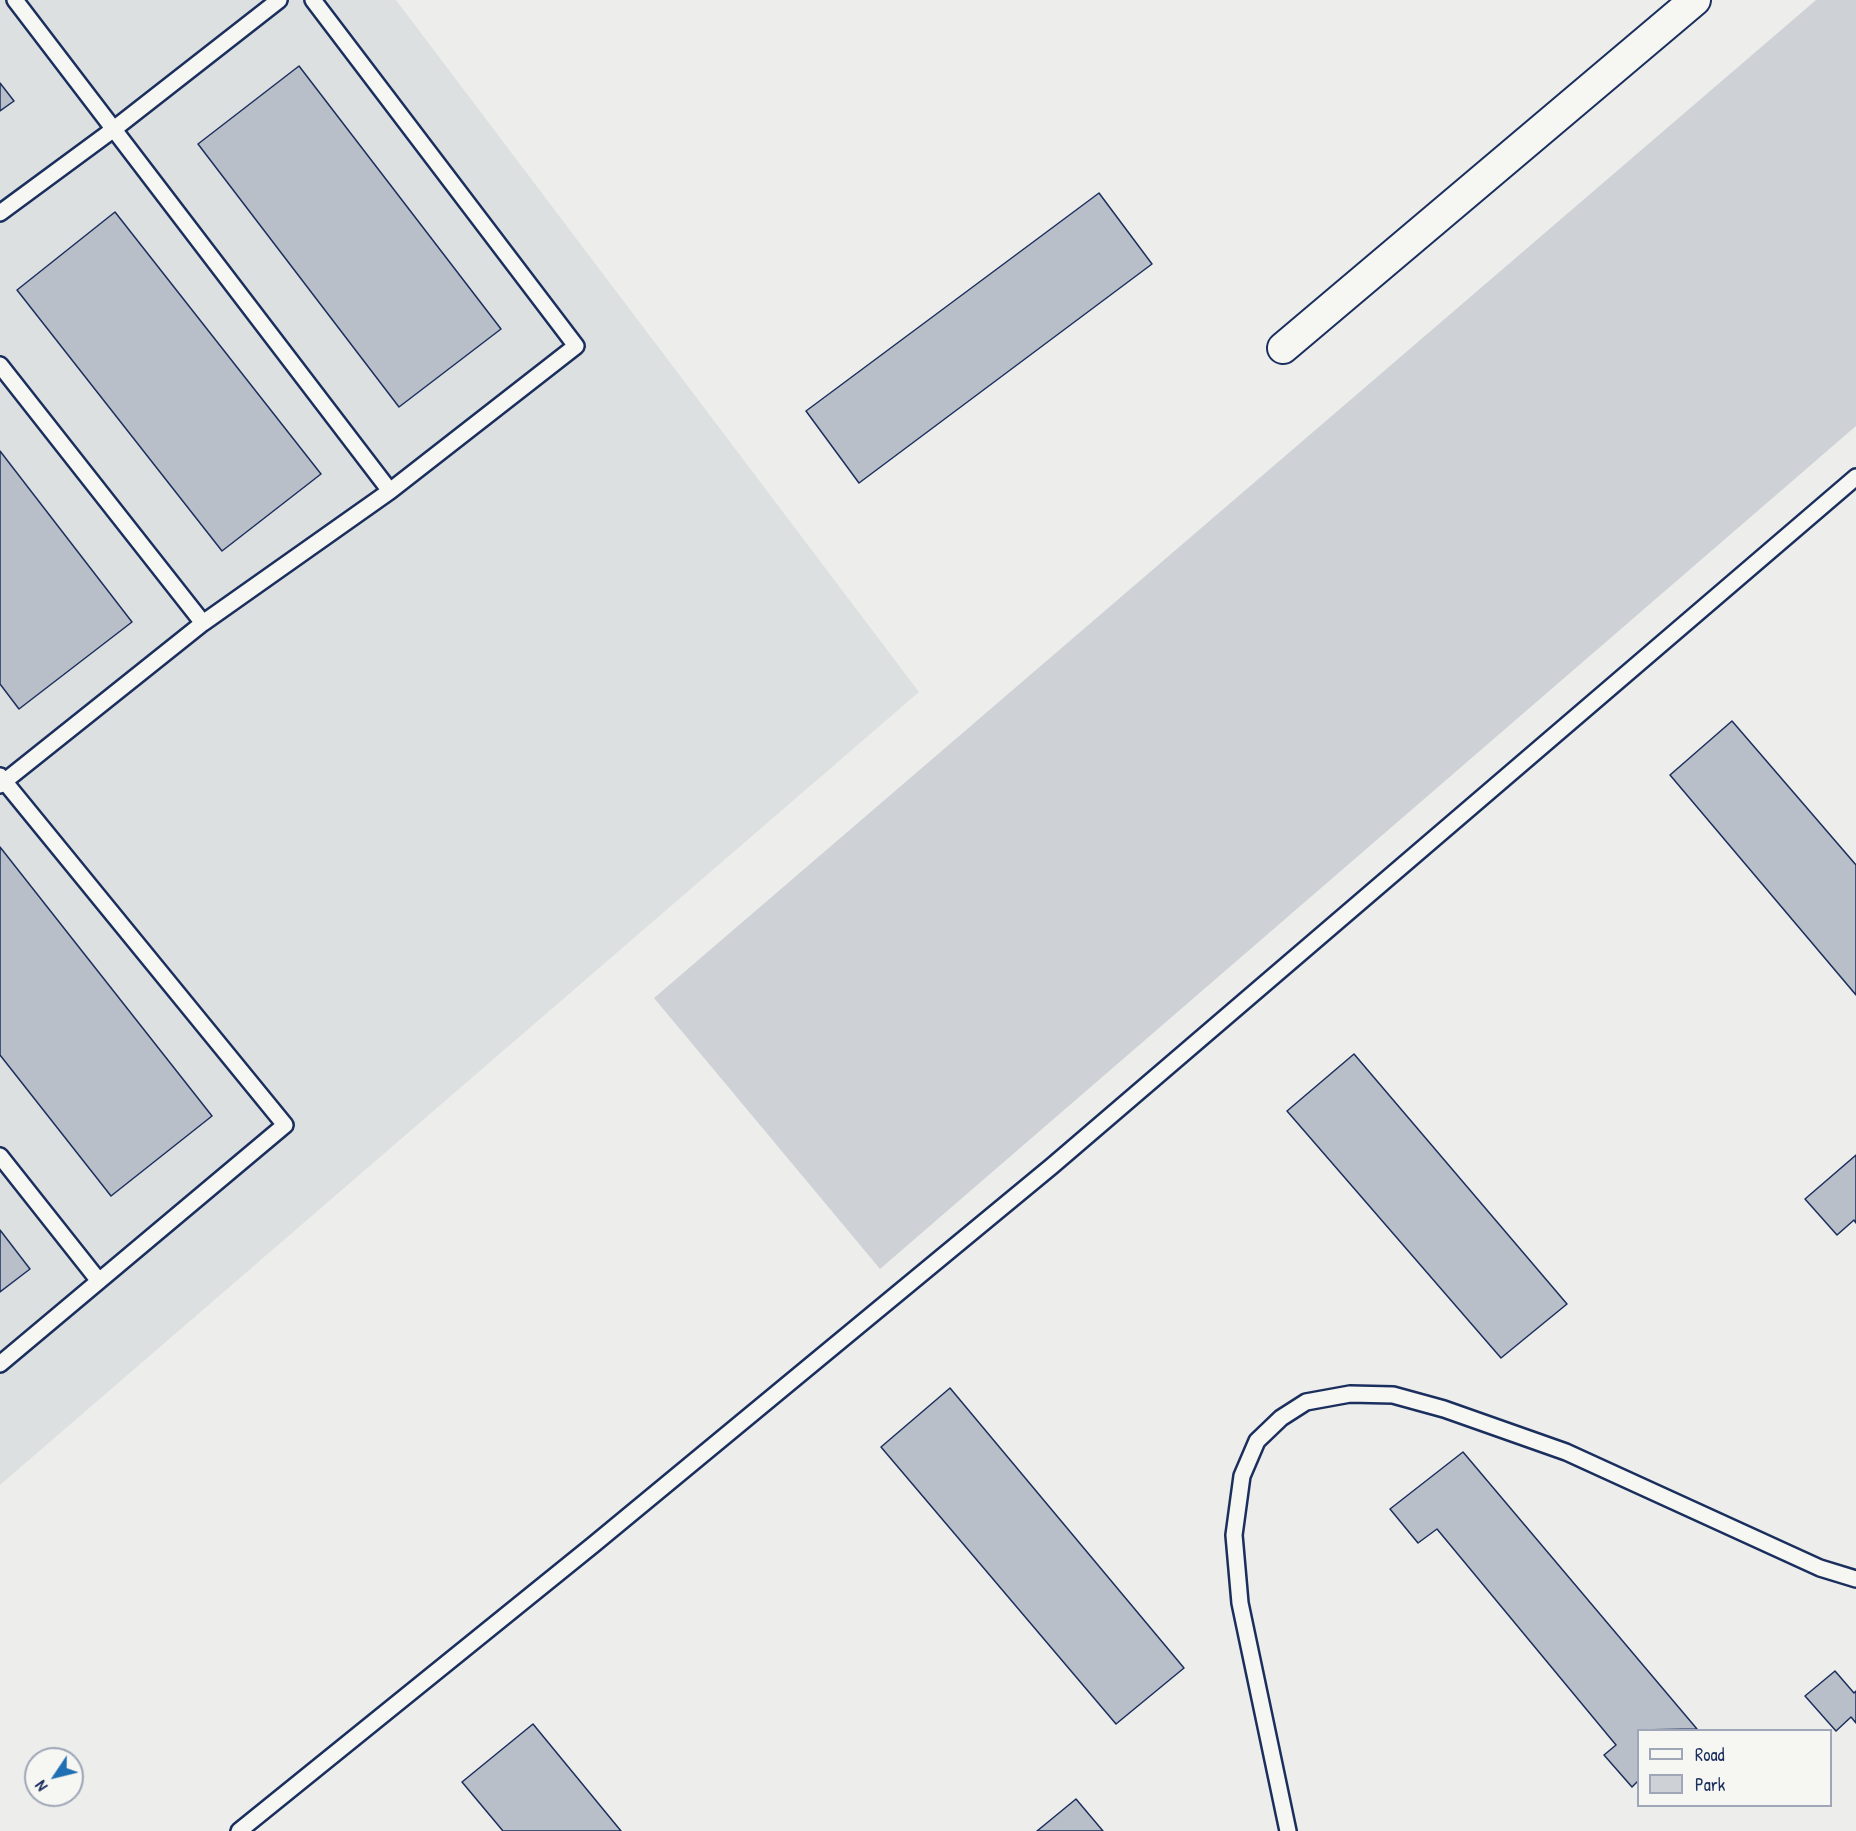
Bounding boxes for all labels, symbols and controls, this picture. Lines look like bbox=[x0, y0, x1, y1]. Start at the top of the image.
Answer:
legend bbox=[1637, 1729, 1832, 1807]
text: Road bbox=[1695, 1742, 1725, 1767]
north arrow bbox=[24, 1747, 84, 1807]
text: Park bbox=[1695, 1772, 1725, 1797]
text: N bbox=[29, 1776, 52, 1796]

